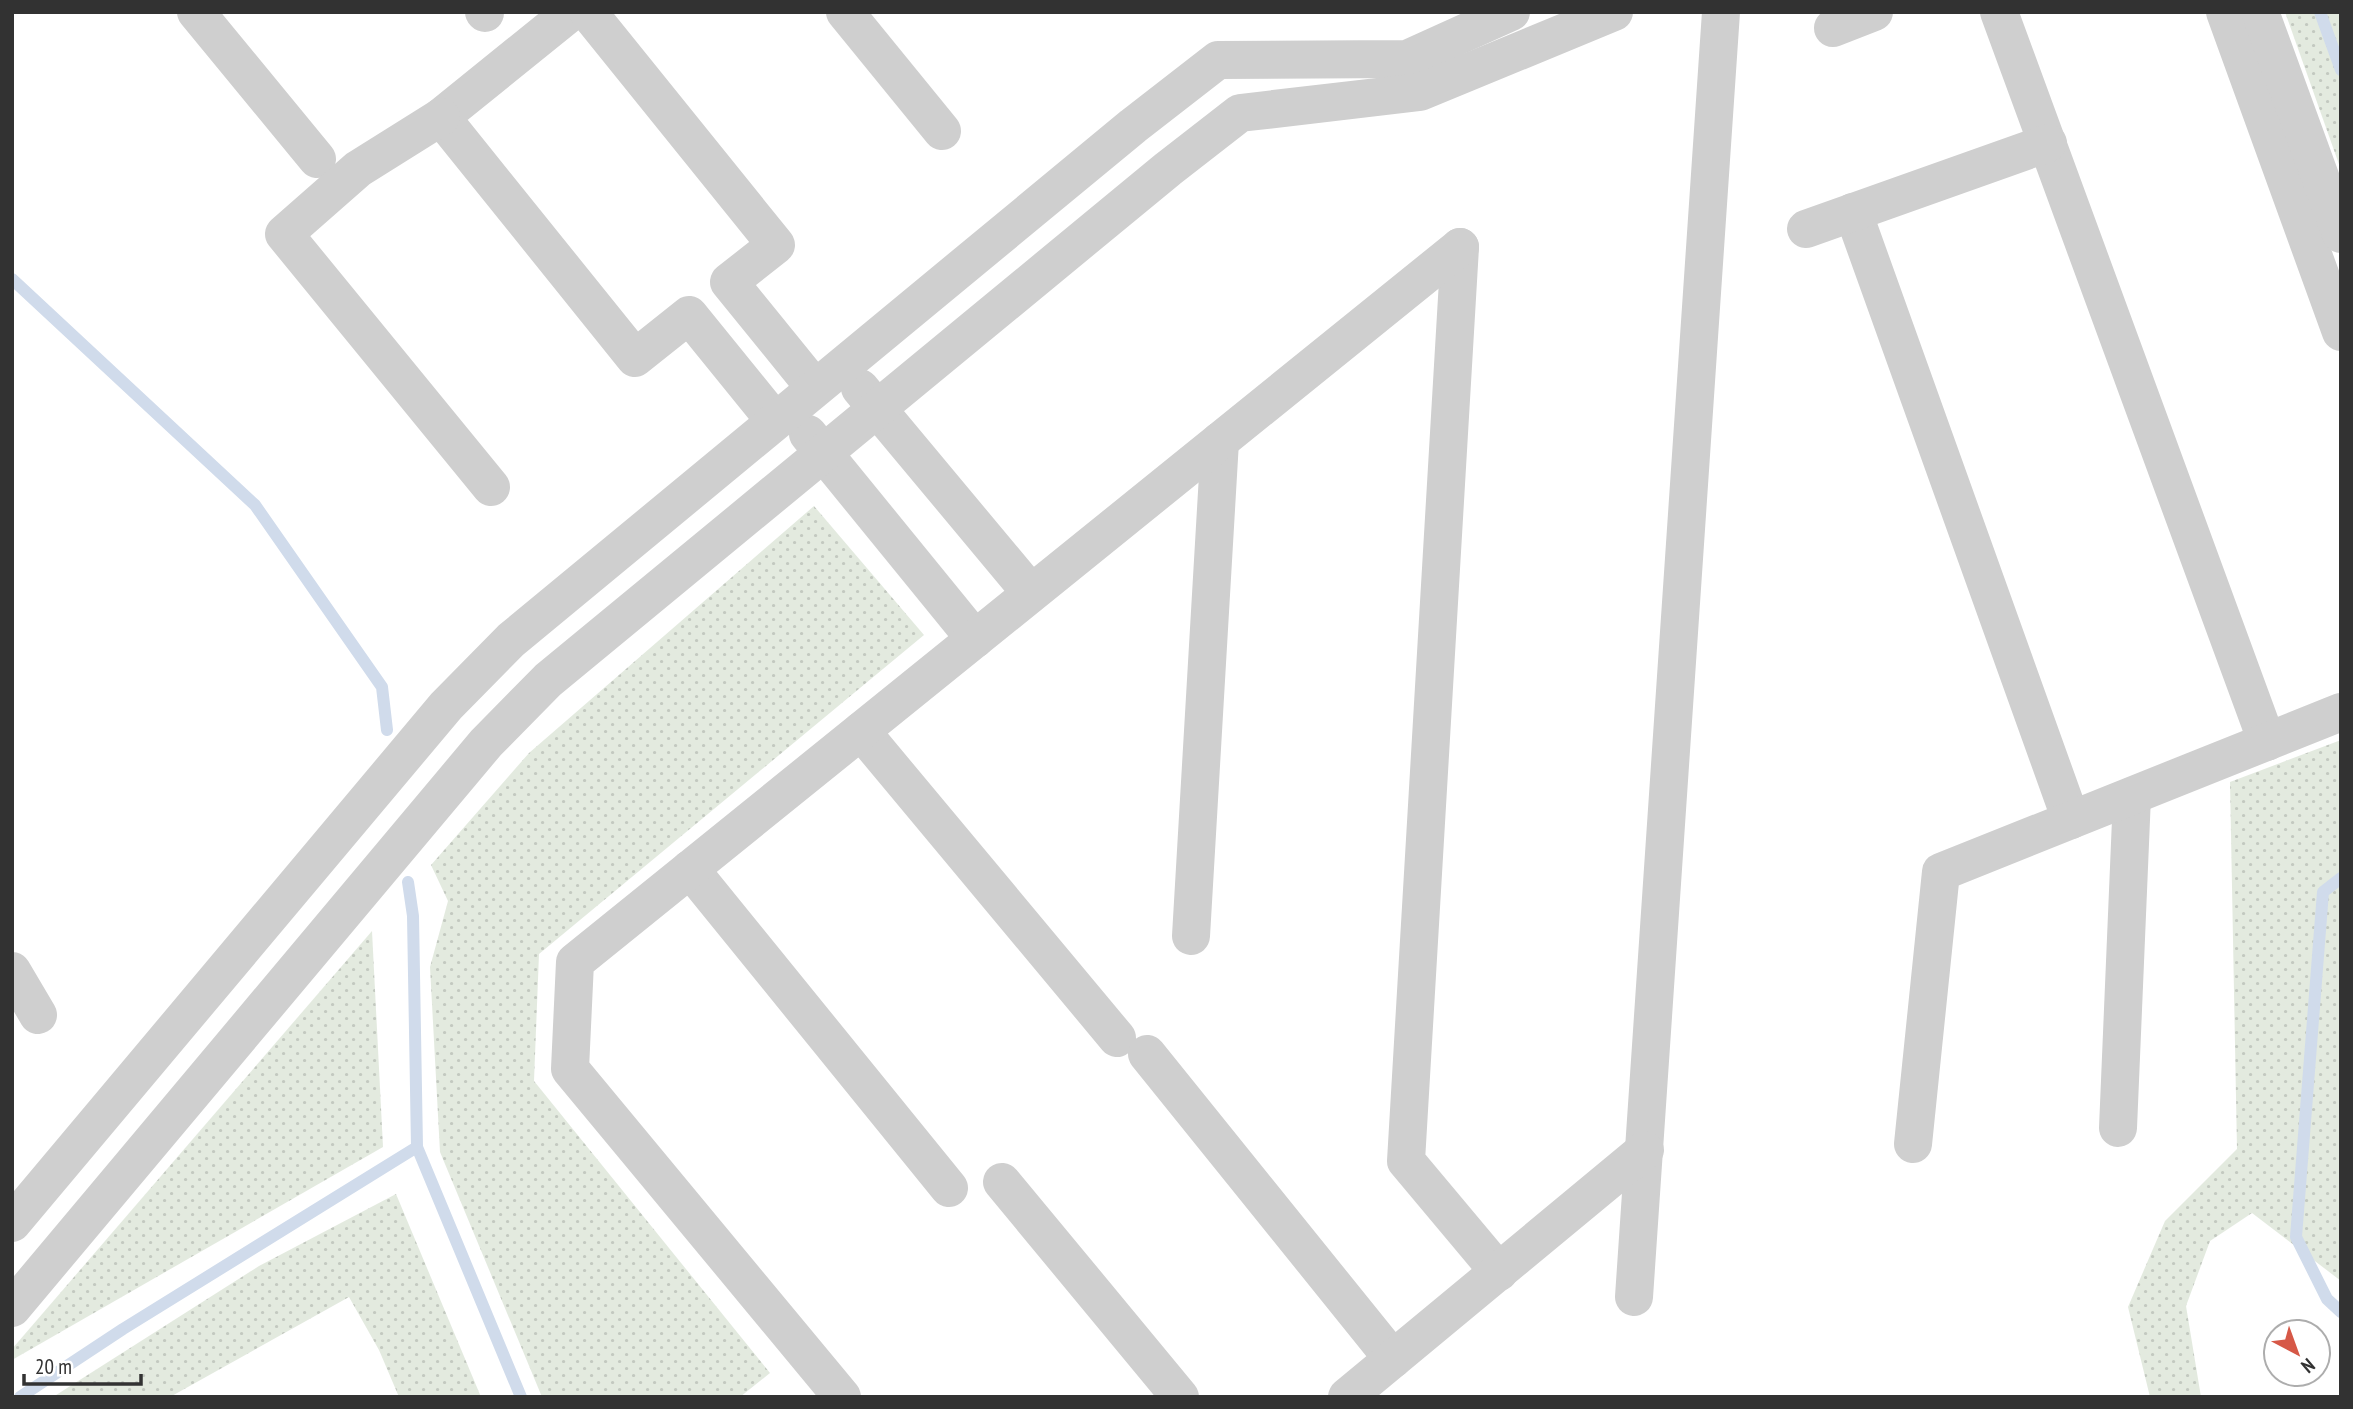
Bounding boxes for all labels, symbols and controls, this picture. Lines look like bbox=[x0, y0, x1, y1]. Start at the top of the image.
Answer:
north arrow bbox=[2262, 1318, 2332, 1388]
scale bar bbox=[24, 1342, 142, 1386]
text: 20 m bbox=[35, 1353, 72, 1380]
text: N bbox=[2296, 1353, 2320, 1378]

